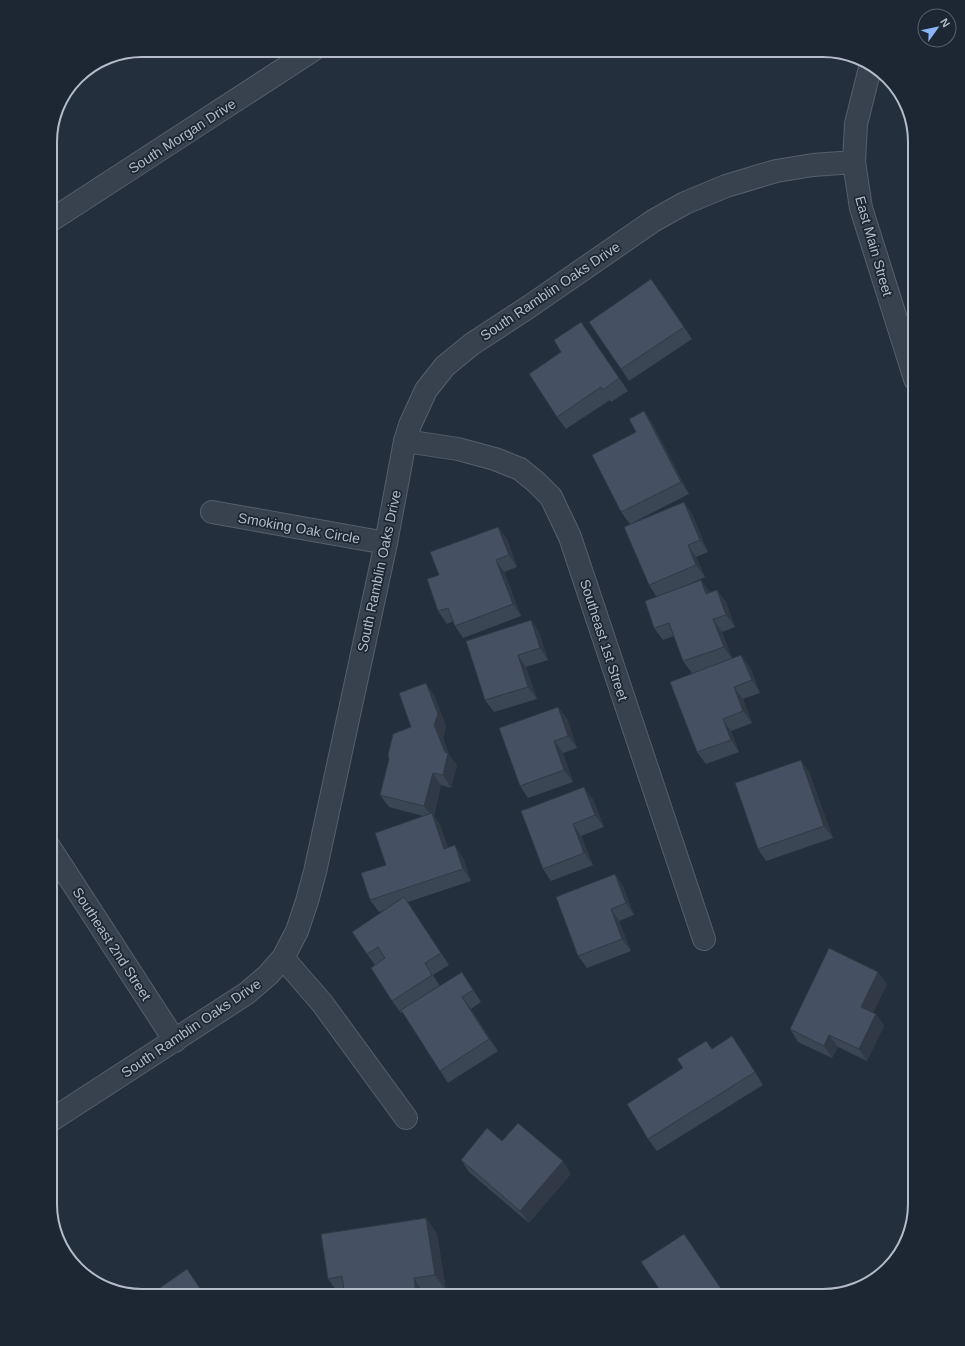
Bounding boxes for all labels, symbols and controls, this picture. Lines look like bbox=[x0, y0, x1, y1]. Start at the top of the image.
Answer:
north arrow bbox=[917, 8, 957, 48]
text: N bbox=[938, 16, 953, 29]
street label: South Morgan Drive bbox=[125, 95, 239, 177]
street label: East Main Street bbox=[852, 194, 896, 298]
street label: South Ramblin Oaks Drive bbox=[477, 238, 623, 344]
street label: South Ramblin Oaks Drive bbox=[354, 488, 404, 653]
street label: Smoking Oak Circle bbox=[237, 509, 362, 547]
street label: Southeast 1st Street bbox=[577, 577, 631, 703]
street label: Southeast 2nd Street bbox=[69, 884, 155, 1004]
street label: South Ramblin Oaks Drive bbox=[118, 975, 264, 1081]

